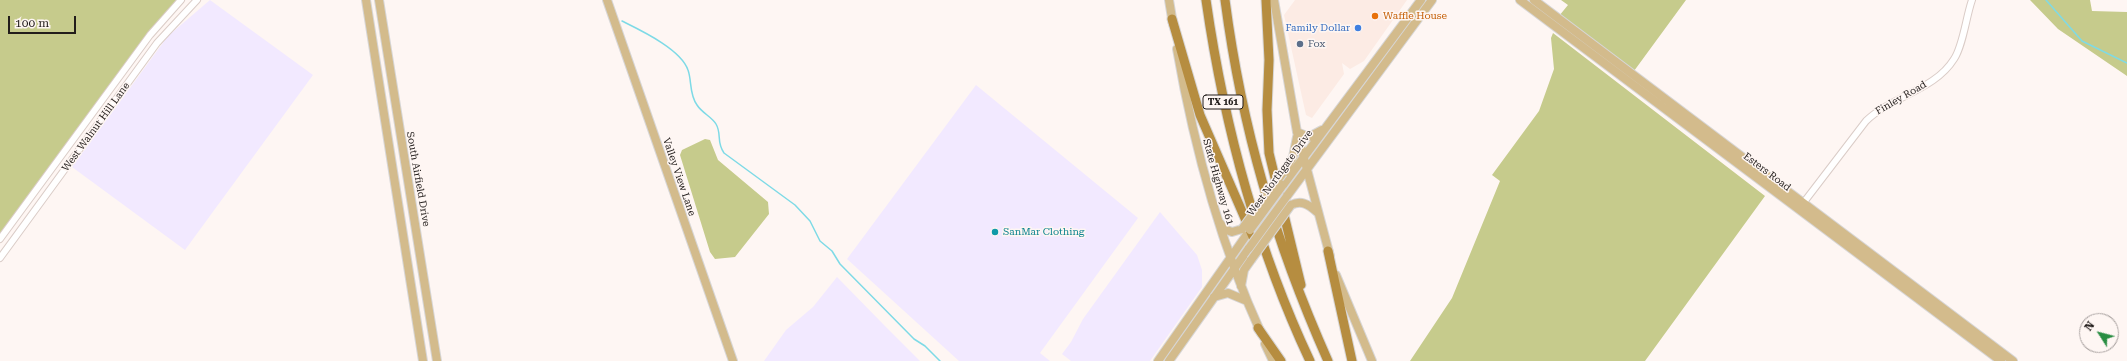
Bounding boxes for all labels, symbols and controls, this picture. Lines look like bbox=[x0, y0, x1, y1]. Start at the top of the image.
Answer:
scale bar bbox=[10, 8, 78, 34]
place label: Waffle House bbox=[1383, 10, 1447, 22]
marker: Waffle House bbox=[1370, 11, 1380, 21]
text: 100 m bbox=[15, 16, 49, 30]
place label: Family Dollar bbox=[1286, 22, 1350, 34]
marker: Family Dollar bbox=[1353, 23, 1363, 33]
place label: Fox bbox=[1308, 38, 1325, 50]
marker: Fox bbox=[1295, 39, 1305, 49]
street label: Finley Road bbox=[1873, 79, 1929, 117]
street label: West Walnut Hill Lane bbox=[60, 80, 132, 174]
road number: TX 161 bbox=[1203, 95, 1243, 109]
street label: West Northgate Drive bbox=[1245, 128, 1315, 218]
street label: South Airfield Drive bbox=[404, 131, 432, 227]
street label: Valley View Lane bbox=[660, 136, 698, 218]
street label: State Highway 161 bbox=[1200, 138, 1236, 226]
street label: Esters Road bbox=[1741, 150, 1793, 194]
place label: SanMar Clothing bbox=[1003, 226, 1085, 238]
marker: SanMar Clothing bbox=[990, 227, 1000, 237]
north arrow bbox=[2079, 313, 2119, 353]
text: N bbox=[2082, 319, 2097, 333]

